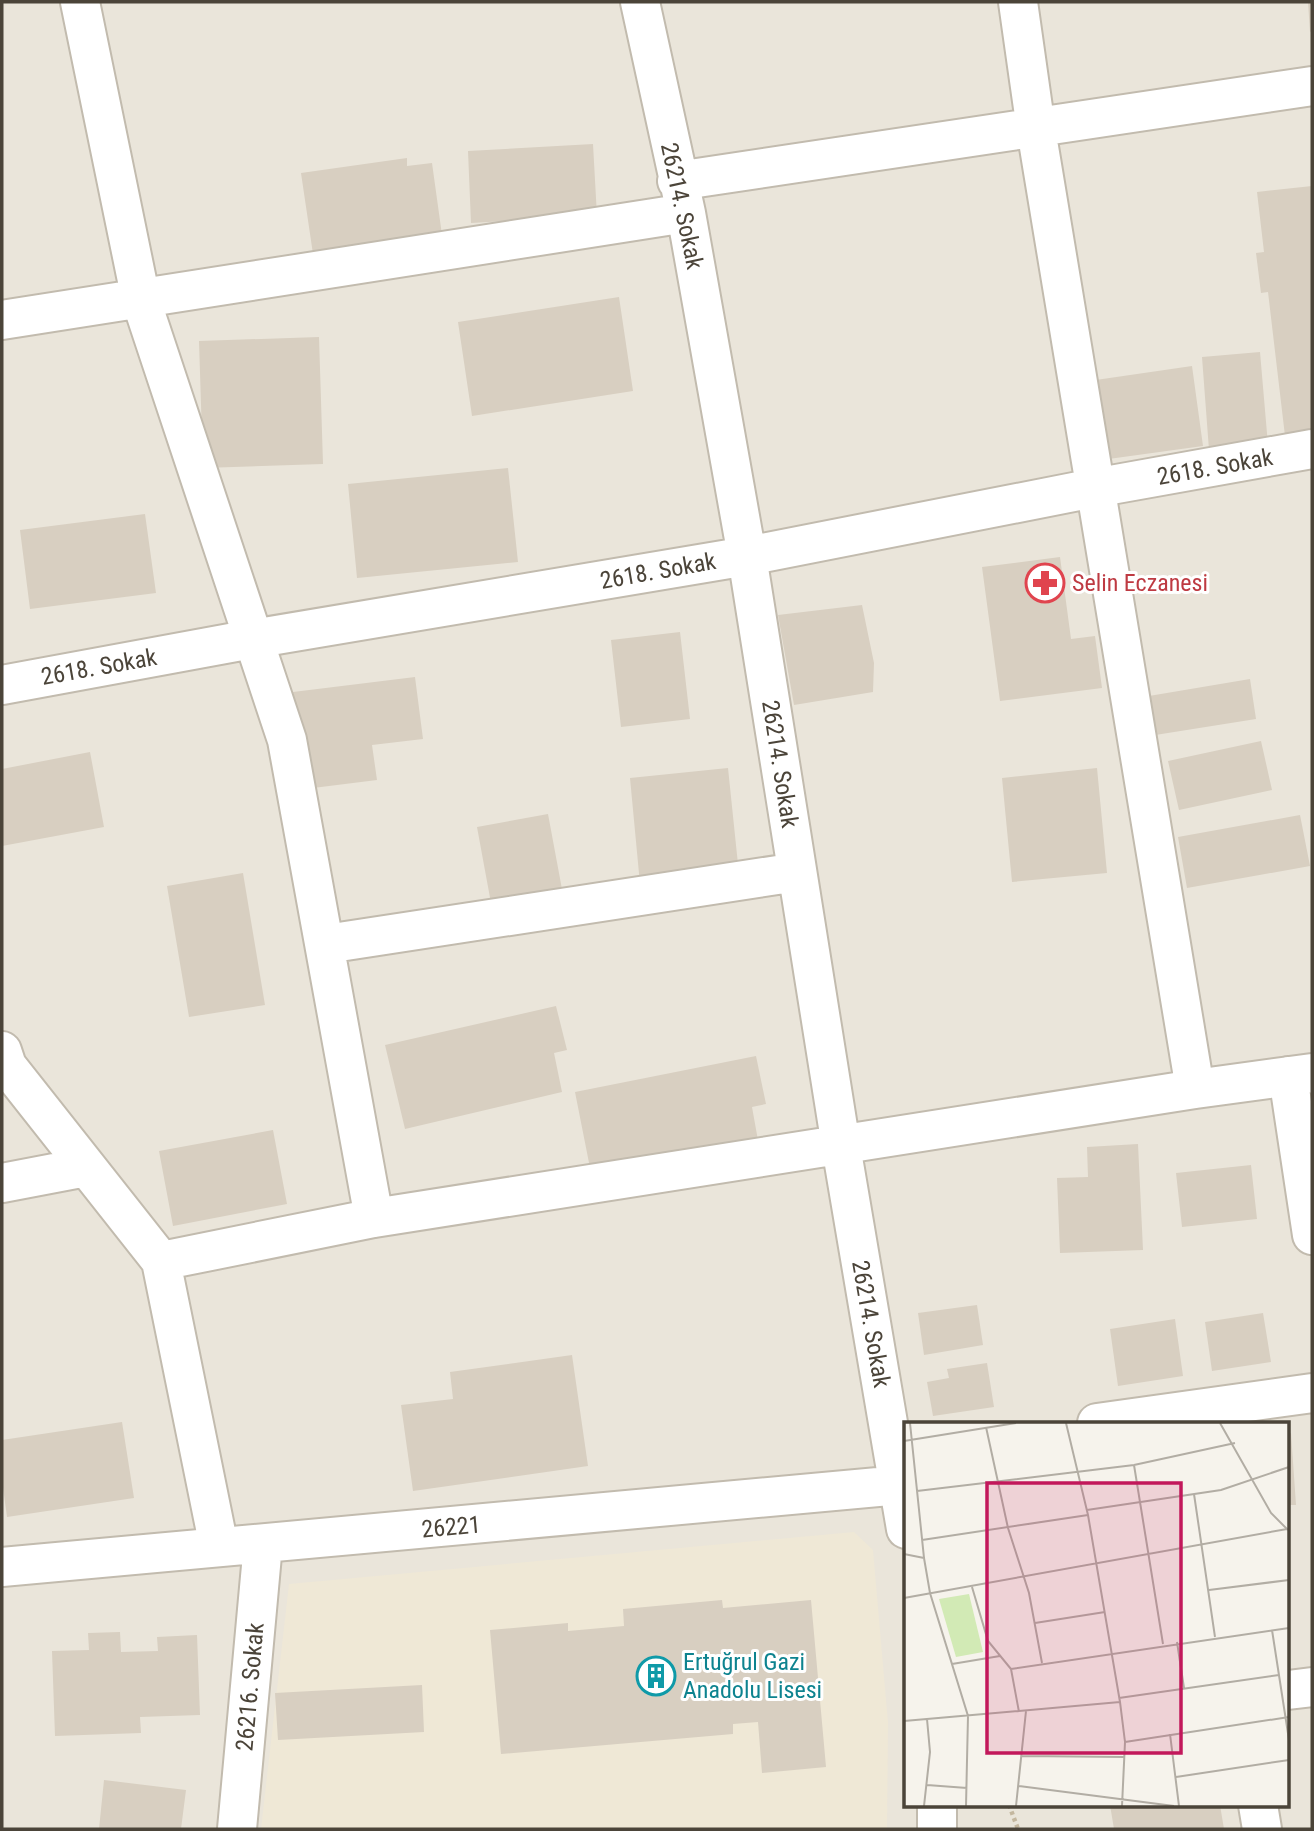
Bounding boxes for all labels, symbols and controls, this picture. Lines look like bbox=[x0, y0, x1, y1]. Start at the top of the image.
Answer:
street label: 26214. Sokak bbox=[655, 140, 709, 272]
street label: 2618. Sokak bbox=[1155, 443, 1275, 491]
street label: 2618. Sokak bbox=[598, 547, 718, 595]
pharmacy icon: Selin Eczanesi bbox=[1024, 562, 1066, 604]
place label: Selin Eczanesi bbox=[1072, 569, 1208, 597]
street label: 2618. Sokak bbox=[39, 643, 159, 691]
street label: 26214. Sokak bbox=[756, 698, 804, 830]
street label: 26214. Sokak bbox=[846, 1258, 896, 1390]
inset map bbox=[904, 1422, 1290, 1806]
street label: 26221 bbox=[420, 1510, 482, 1544]
street label: 26216. Sokak bbox=[230, 1621, 270, 1752]
place label: Ertuğrul Gazi Anadolu Lisesi bbox=[683, 1648, 822, 1704]
building icon: Ertuğrul Gazi Anadolu Lisesi bbox=[635, 1655, 677, 1697]

